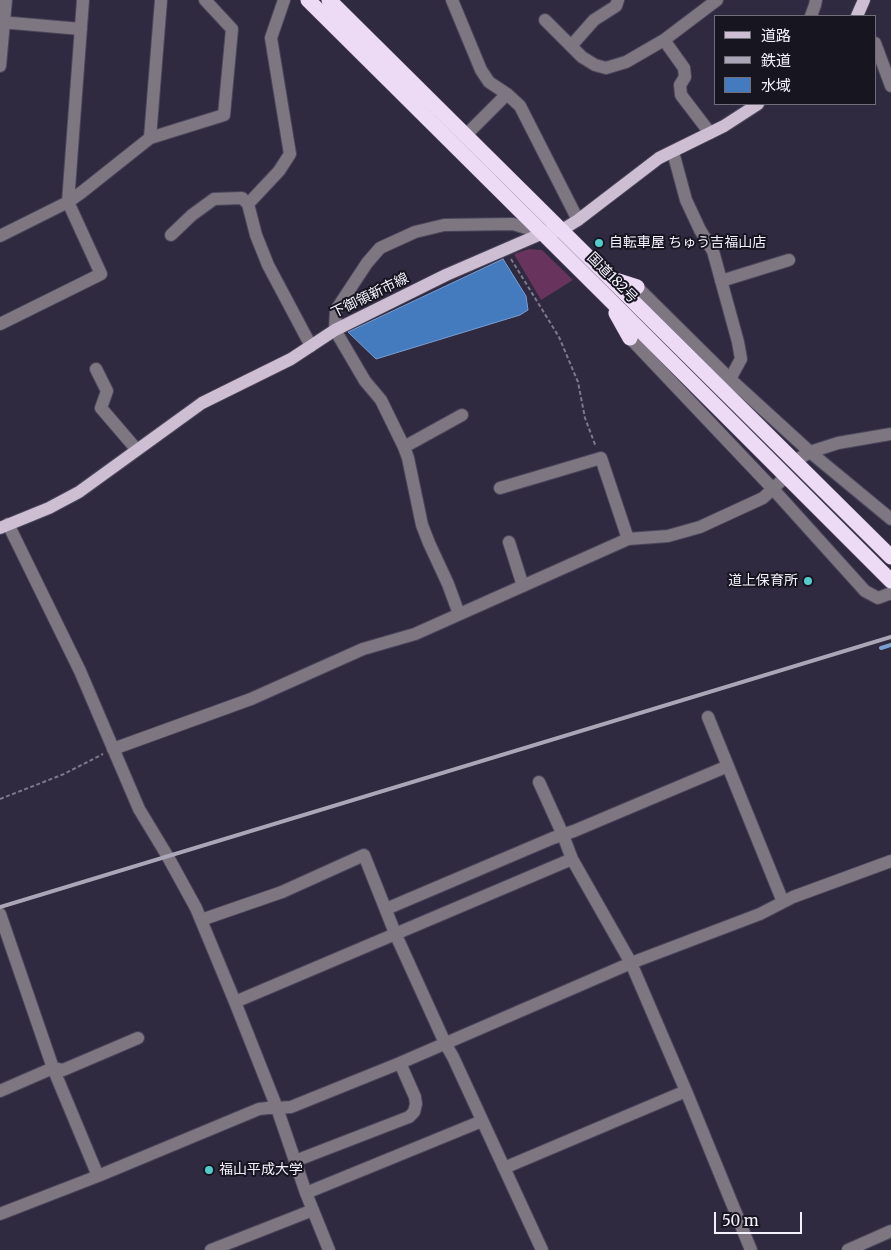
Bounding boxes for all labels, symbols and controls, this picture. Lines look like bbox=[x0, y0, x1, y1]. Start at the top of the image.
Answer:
legend bbox=[714, 15, 876, 105]
text: 道路 bbox=[761, 26, 791, 45]
text: 鉄道 bbox=[761, 51, 791, 70]
text: 水域 bbox=[761, 76, 791, 95]
place label: 自転車屋 ちゅう吉福山店 bbox=[609, 235, 766, 251]
marker: 自転車屋 ちゅう吉福山店 bbox=[593, 237, 605, 249]
street label: 国道182号 bbox=[583, 249, 641, 307]
street label: 下御領新市線 bbox=[329, 270, 411, 322]
place label: 道上保育所 bbox=[728, 573, 798, 589]
marker: 道上保育所 bbox=[802, 575, 814, 587]
place label: 福山平成大学 bbox=[219, 1162, 303, 1178]
marker: 福山平成大学 bbox=[203, 1164, 215, 1176]
scale bar bbox=[716, 1202, 804, 1234]
text: 50 m bbox=[722, 1211, 759, 1230]

